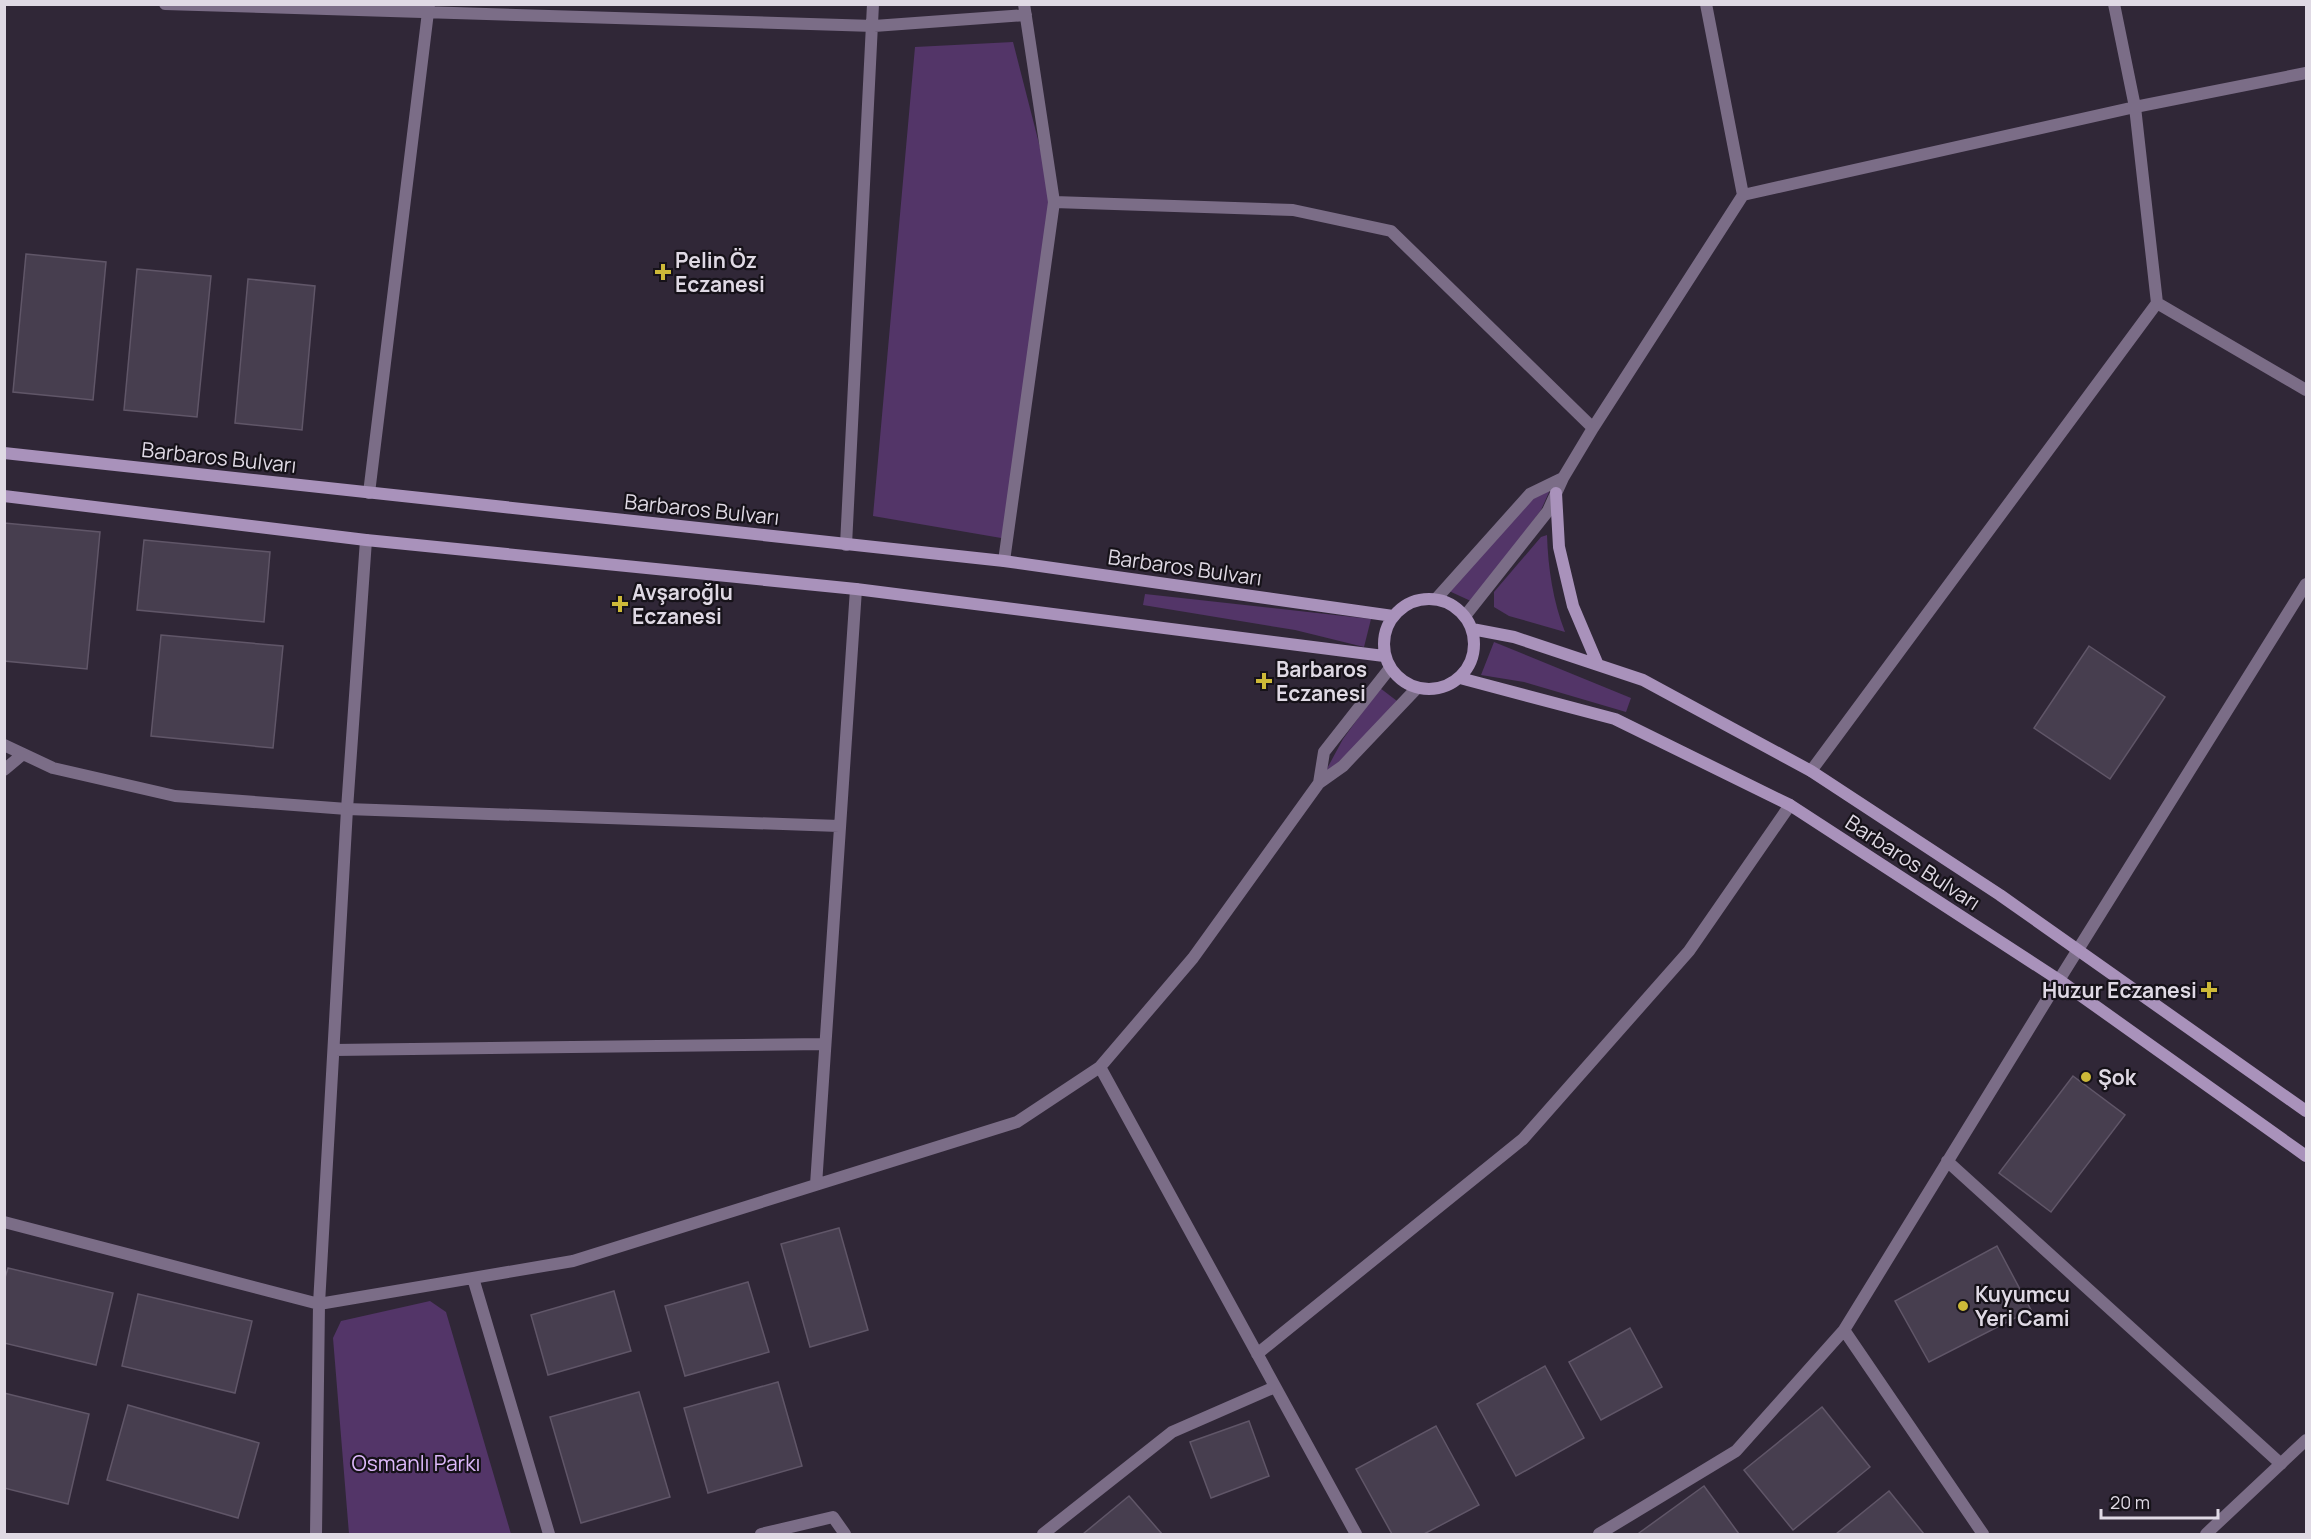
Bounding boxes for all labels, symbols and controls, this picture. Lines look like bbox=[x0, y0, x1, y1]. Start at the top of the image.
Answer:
place label: Pelin Öz Eczanesi bbox=[675, 246, 765, 298]
marker: Pelin Öz Eczanesi bbox=[656, 265, 670, 279]
street label: Barbaros Bulvarı bbox=[140, 435, 298, 479]
street label: Barbaros Bulvarı bbox=[623, 487, 781, 531]
street label: Barbaros Bulvarı bbox=[1106, 542, 1264, 592]
place label: Avşaroğlu Eczanesi bbox=[632, 578, 733, 630]
marker: Avşaroğlu Eczanesi bbox=[613, 597, 627, 611]
place label: Barbaros Eczanesi bbox=[1276, 655, 1367, 707]
marker: Barbaros Eczanesi bbox=[1257, 674, 1271, 688]
street label: Barbaros Bulvarı bbox=[1840, 808, 1986, 916]
place label: Huzur Eczanesi bbox=[2042, 976, 2197, 1004]
marker: Huzur Eczanesi bbox=[2202, 983, 2216, 997]
place label: Şok bbox=[2098, 1063, 2137, 1091]
marker: Şok bbox=[2079, 1070, 2093, 1084]
place label: Kuyumcu Yeri Cami bbox=[1975, 1280, 2070, 1332]
marker: Kuyumcu Yeri Cami bbox=[1956, 1299, 1970, 1313]
park label: Osmanlı Parkı bbox=[352, 1449, 480, 1477]
scale bar bbox=[2101, 1482, 2218, 1520]
text: 20 m bbox=[2110, 1490, 2150, 1514]

